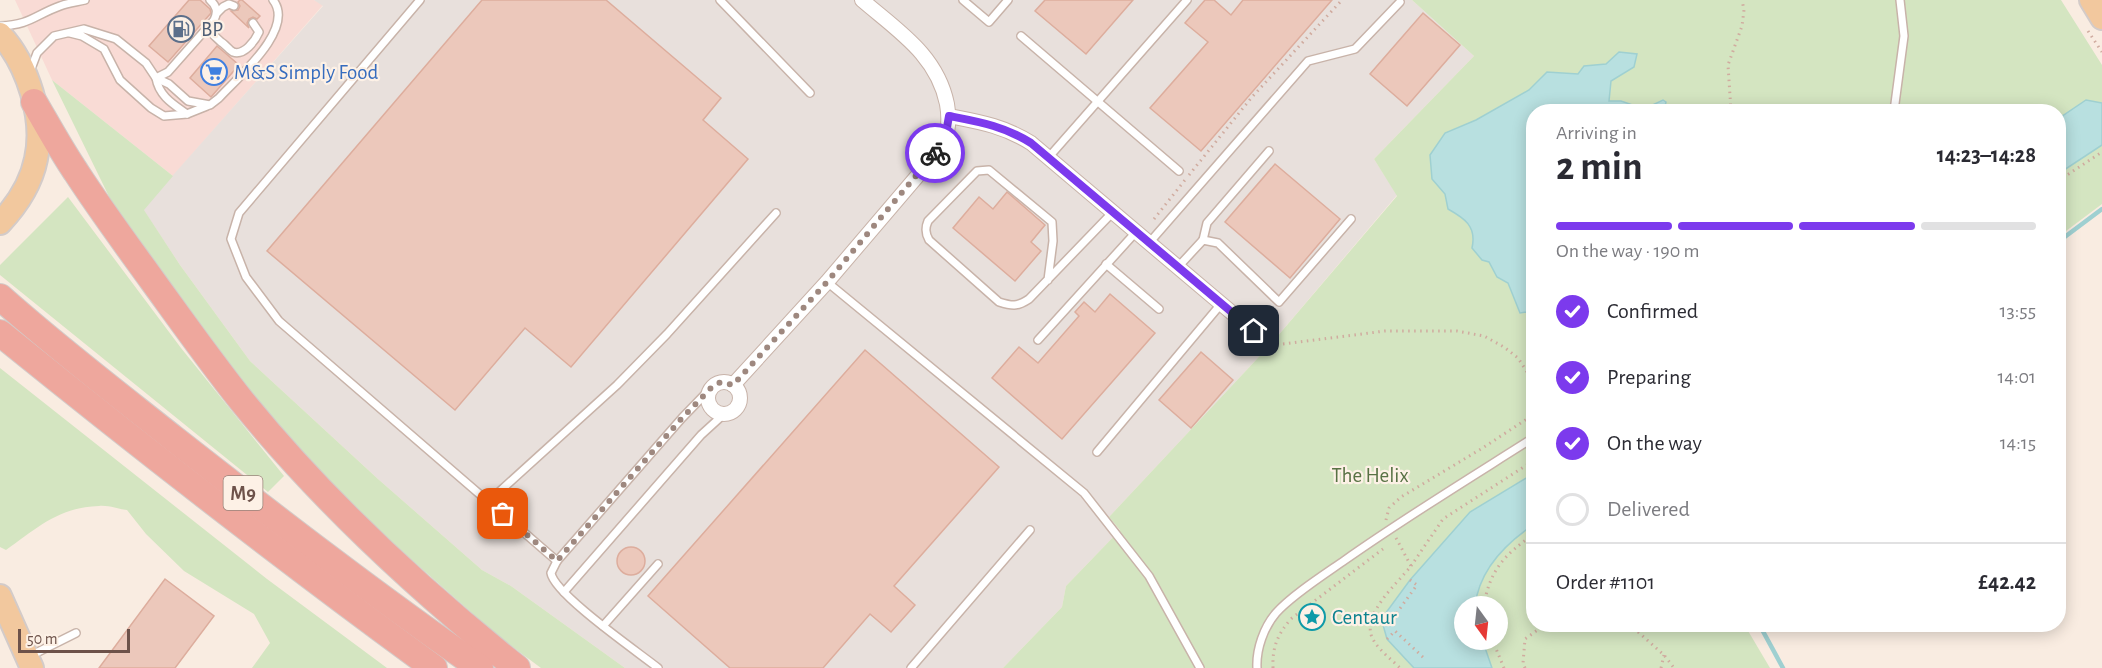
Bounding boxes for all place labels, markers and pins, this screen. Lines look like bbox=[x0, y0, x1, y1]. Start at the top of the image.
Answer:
fuel station icon: BP bbox=[166, 14, 196, 44]
place label: BP bbox=[201, 19, 223, 40]
supermarket icon: M&S Simply Food bbox=[199, 57, 229, 87]
place label: M&S Simply Food bbox=[234, 62, 379, 83]
pin bbox=[1228, 305, 1279, 356]
pin bbox=[477, 488, 528, 539]
place icon: Centaur bbox=[1297, 602, 1327, 632]
place label: Centaur bbox=[1332, 607, 1397, 628]

